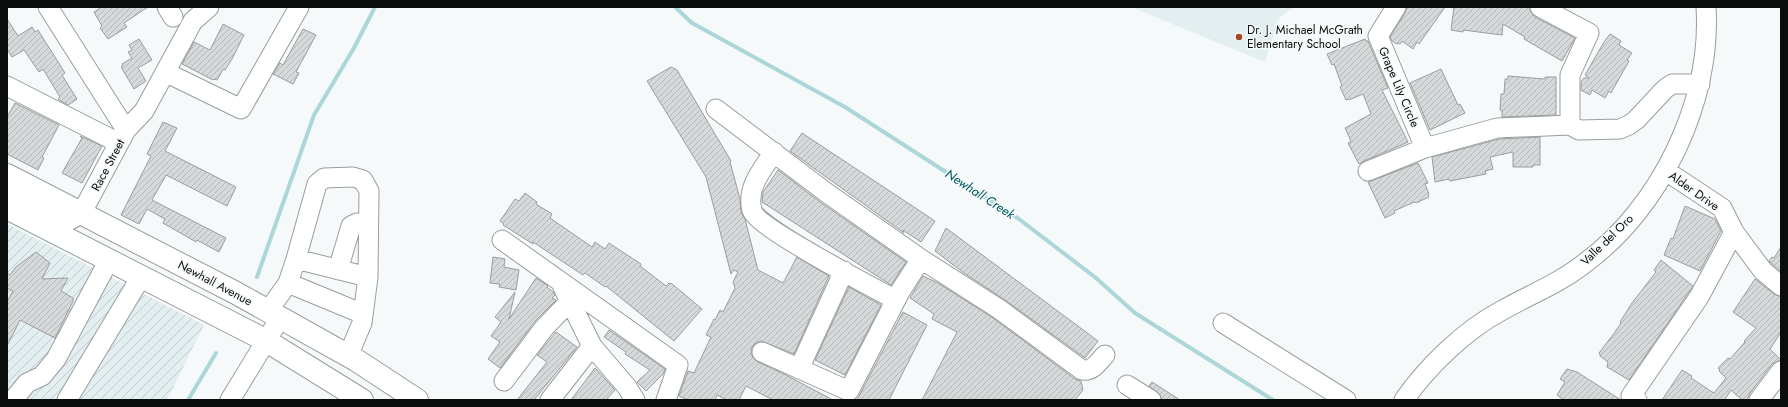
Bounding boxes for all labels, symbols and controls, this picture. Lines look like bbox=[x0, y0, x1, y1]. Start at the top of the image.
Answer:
place label: Dr. J. Michael McGrath Elementary School bbox=[1247, 21, 1363, 53]
marker: Dr. J. Michael McGrath Elementary School bbox=[1234, 32, 1244, 42]
street label: Grape Lily Circle bbox=[1374, 44, 1424, 130]
street label: Race Street bbox=[87, 136, 129, 194]
water label: Newhall Creek bbox=[941, 164, 1019, 224]
street label: Alder Drive bbox=[1665, 167, 1723, 215]
street label: Valle del Oro bbox=[1577, 210, 1638, 270]
street label: Newhall Avenue bbox=[175, 256, 255, 310]

